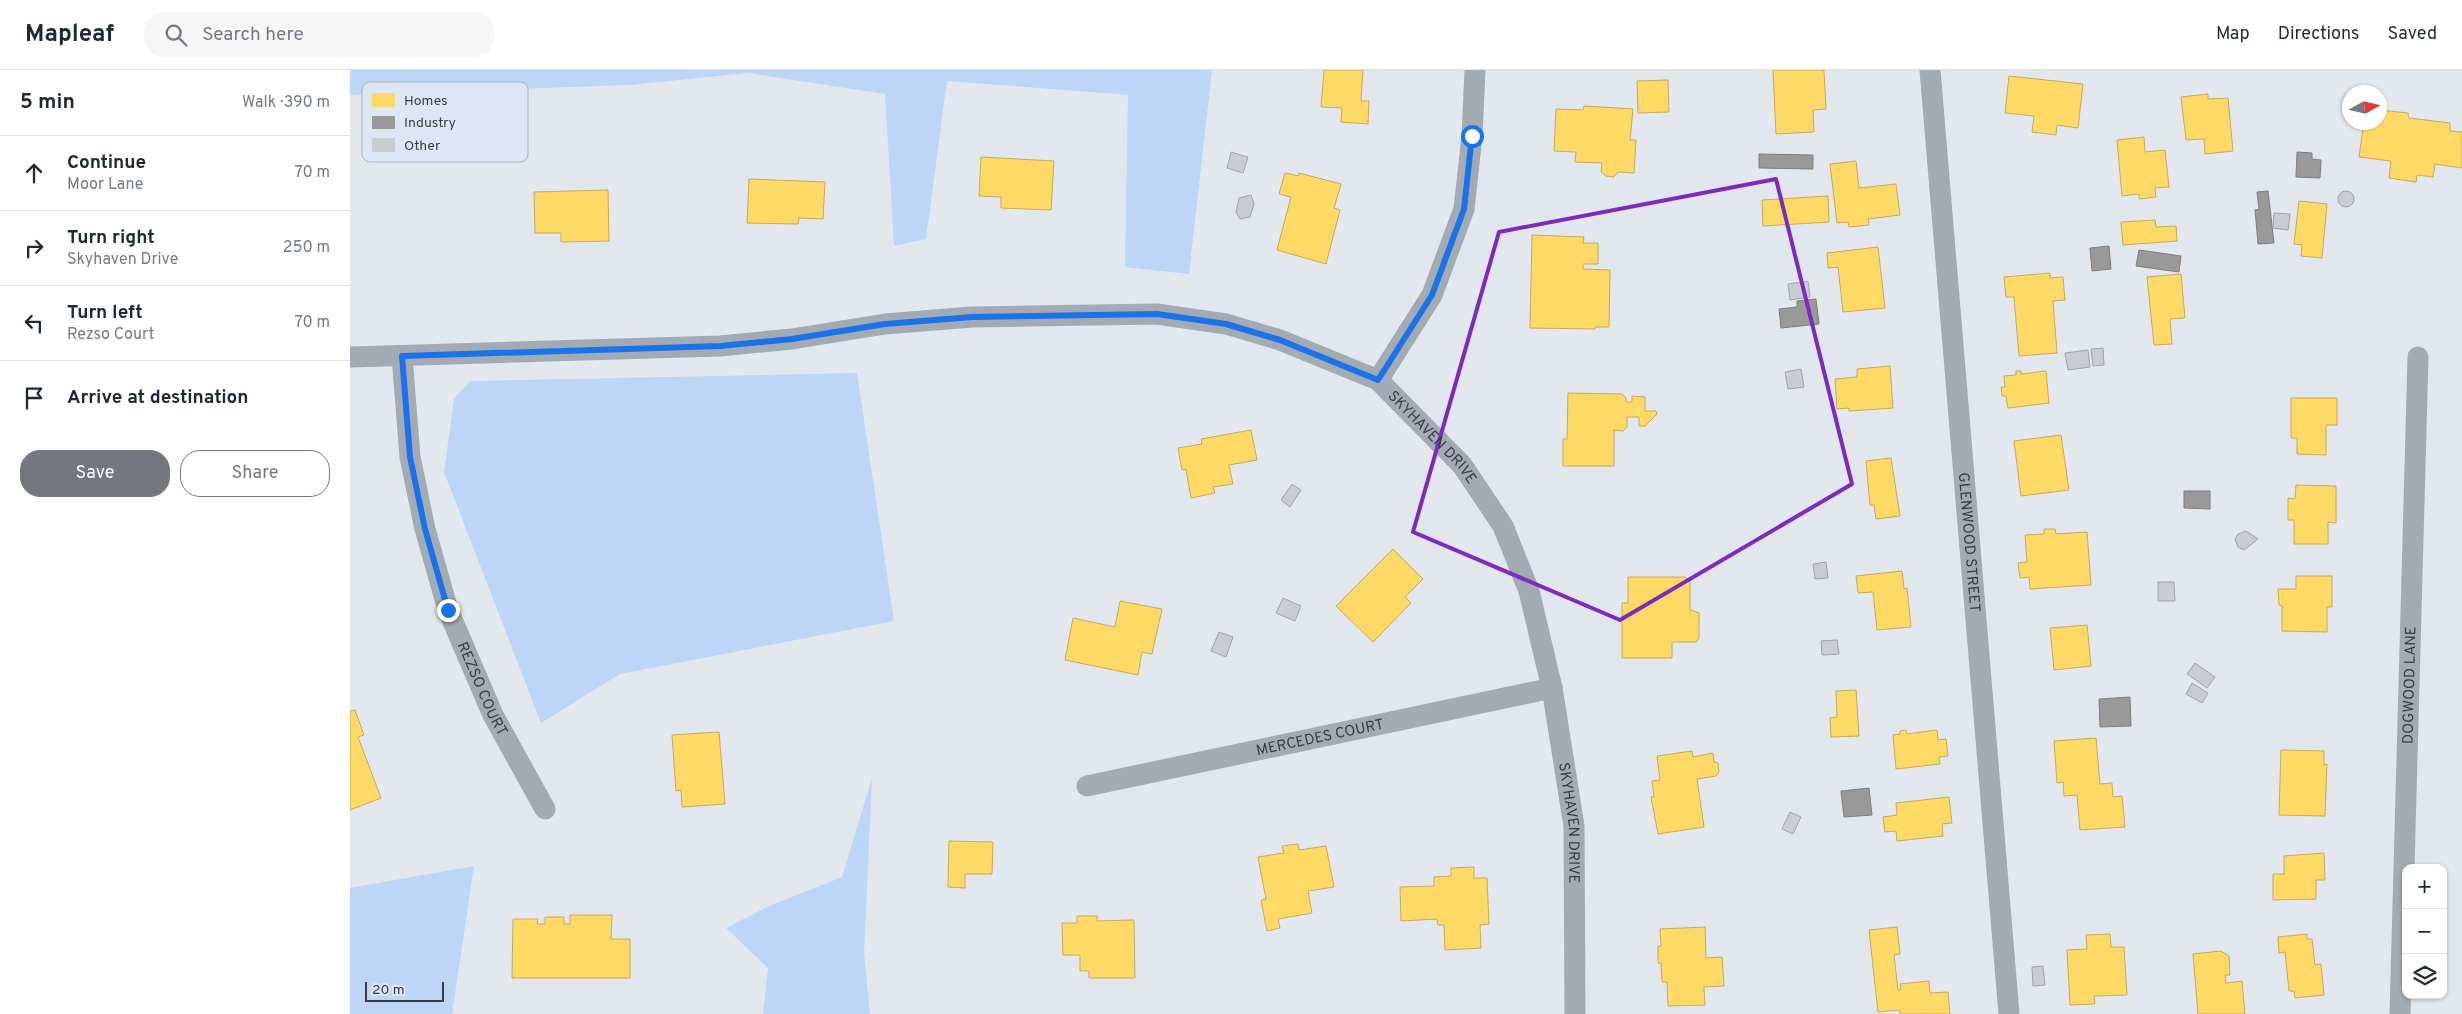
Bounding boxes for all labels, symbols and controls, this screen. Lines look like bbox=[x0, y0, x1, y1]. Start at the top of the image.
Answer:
search box bbox=[144, 12, 494, 57]
text: Mapleaf bbox=[25, 20, 114, 50]
icon: search bbox=[162, 21, 190, 49]
text: Search here bbox=[202, 23, 304, 47]
text: Map bbox=[2216, 23, 2250, 46]
text: Directions bbox=[2278, 23, 2360, 46]
text: Saved bbox=[2388, 23, 2437, 46]
legend bbox=[362, 82, 528, 162]
north arrow bbox=[2342, 85, 2387, 130]
text: 5 min bbox=[20, 89, 75, 116]
text: Walk · 390 m bbox=[242, 93, 330, 113]
text: Homes bbox=[404, 93, 448, 110]
text: Industry bbox=[404, 115, 456, 132]
route start bbox=[1461, 125, 1484, 148]
text: Other bbox=[404, 138, 441, 155]
text: Continue bbox=[67, 151, 146, 175]
icon: ahead bbox=[20, 159, 48, 187]
text: 70 m bbox=[295, 163, 330, 183]
text: Moor Lane bbox=[67, 175, 143, 195]
text: Turn right bbox=[67, 226, 155, 250]
icon: right bbox=[20, 234, 48, 262]
text: 250 m bbox=[283, 238, 330, 258]
text: Skyhaven Drive bbox=[67, 250, 178, 270]
text: Turn left bbox=[67, 301, 143, 325]
icon: left bbox=[20, 309, 48, 337]
text: 70 m bbox=[295, 313, 330, 333]
text: Rezso Court bbox=[67, 325, 155, 345]
icon: arrive bbox=[20, 384, 48, 412]
text: Arrive at destination bbox=[67, 386, 248, 410]
street label: SKYHAVEN DRIVE bbox=[1383, 387, 1480, 488]
button: Save bbox=[20, 450, 170, 497]
button: Share bbox=[180, 450, 330, 497]
street label: GLENWOOD STREET bbox=[1953, 472, 1983, 613]
route end bbox=[437, 599, 460, 622]
street label: DOGWOOD LANE bbox=[2399, 626, 2422, 744]
street label: REZSO COURT bbox=[452, 639, 511, 740]
street label: MERCEDES COURT bbox=[1255, 716, 1386, 761]
street label: SKYHAVEN DRIVE bbox=[1553, 761, 1582, 884]
map controls bbox=[2402, 864, 2447, 999]
button: + bbox=[2402, 864, 2447, 909]
button: − bbox=[2402, 909, 2447, 954]
button: layers bbox=[2402, 954, 2447, 999]
scale bar bbox=[365, 979, 444, 1002]
text: 20 m bbox=[372, 982, 405, 999]

